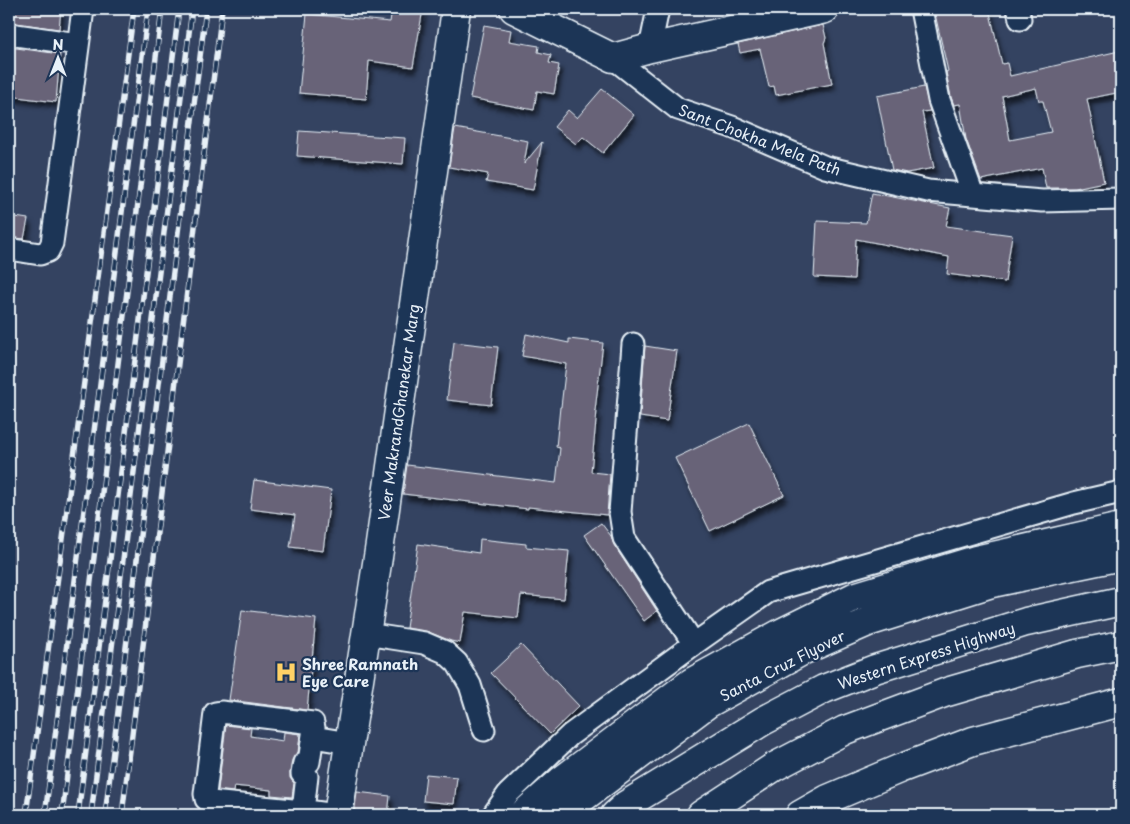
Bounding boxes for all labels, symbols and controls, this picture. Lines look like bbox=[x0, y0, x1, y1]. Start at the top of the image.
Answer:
north arrow bbox=[32, 32, 82, 82]
text: N bbox=[52, 34, 64, 55]
street label: Sant Chokha Mela Path bbox=[675, 97, 845, 181]
street label: Veer MakrandGhanekar Marg bbox=[371, 302, 425, 522]
street label: Western Express Highway bbox=[834, 615, 1018, 695]
street label: Santa Cruz Flyover bbox=[715, 623, 849, 707]
place label: Shree Ramnath Eye Care bbox=[302, 652, 418, 692]
hospital icon: Shree Ramnath Eye Care bbox=[273, 659, 299, 685]

